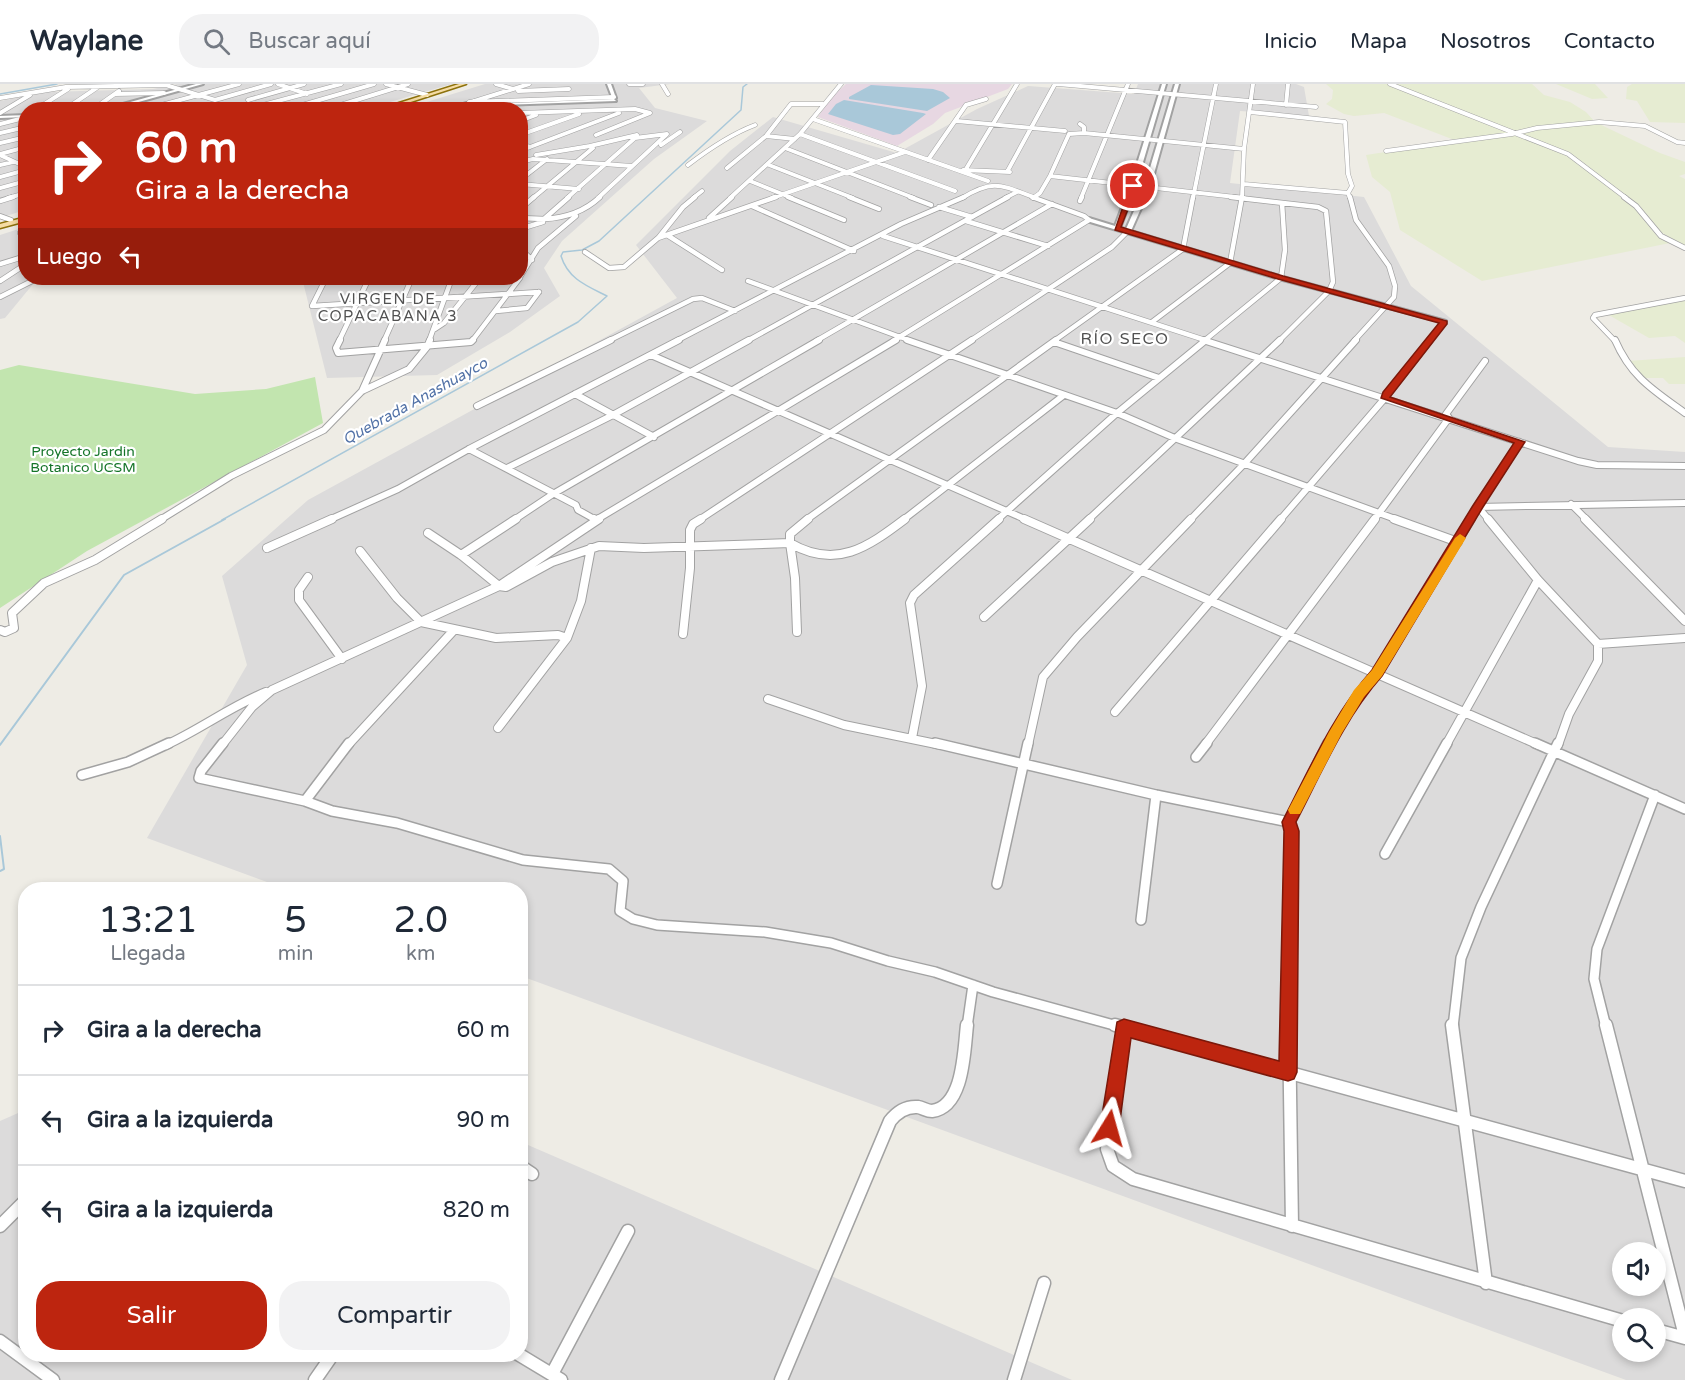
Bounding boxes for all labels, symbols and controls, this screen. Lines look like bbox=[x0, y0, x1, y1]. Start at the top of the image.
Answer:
search box bbox=[179, 14, 599, 68]
text: Waylane bbox=[30, 24, 143, 58]
icon: search bbox=[200, 25, 233, 58]
text: Buscar aquí bbox=[248, 28, 371, 54]
text: Inicio bbox=[1264, 29, 1317, 54]
text: Mapa bbox=[1350, 29, 1407, 54]
text: Nosotros bbox=[1440, 29, 1531, 54]
text: Contacto bbox=[1564, 29, 1655, 54]
text: 60 m bbox=[135, 123, 237, 174]
icon: right bbox=[36, 126, 114, 204]
pin bbox=[1107, 160, 1158, 211]
icon: arrive bbox=[1116, 169, 1149, 202]
text: Gira a la derecha bbox=[135, 174, 349, 207]
icon: left bbox=[114, 240, 147, 273]
text: Luego bbox=[36, 244, 102, 270]
district label: VIRGEN DE COPACABANA 3 bbox=[318, 290, 458, 325]
district label: RÍO SECO bbox=[1081, 329, 1169, 349]
water label: Quebrada Anashuayco bbox=[340, 353, 491, 448]
park label: Proyecto Jardin Botanico UCSM bbox=[30, 443, 136, 476]
text: 13:21 bbox=[98, 899, 198, 942]
text: 5 bbox=[284, 899, 307, 942]
text: 2.0 bbox=[393, 899, 448, 942]
text: Llegada bbox=[110, 942, 186, 966]
text: min bbox=[278, 942, 313, 966]
text: km bbox=[406, 942, 435, 966]
icon: right bbox=[36, 1014, 69, 1047]
text: Gira a la derecha bbox=[87, 1017, 262, 1043]
text: 60 m bbox=[456, 1017, 510, 1043]
position arrow bbox=[1077, 1096, 1141, 1160]
icon: left bbox=[36, 1104, 69, 1137]
text: Gira a la izquierda bbox=[87, 1107, 273, 1133]
text: 90 m bbox=[456, 1107, 510, 1133]
icon: left bbox=[36, 1194, 69, 1227]
text: Gira a la izquierda bbox=[87, 1197, 273, 1223]
text: 820 m bbox=[443, 1197, 510, 1223]
map controls bbox=[1612, 1242, 1666, 1362]
button: sound bbox=[1612, 1242, 1666, 1296]
button: Salir bbox=[36, 1281, 267, 1350]
button: Compartir bbox=[279, 1281, 510, 1350]
button: search bbox=[1612, 1308, 1666, 1362]

